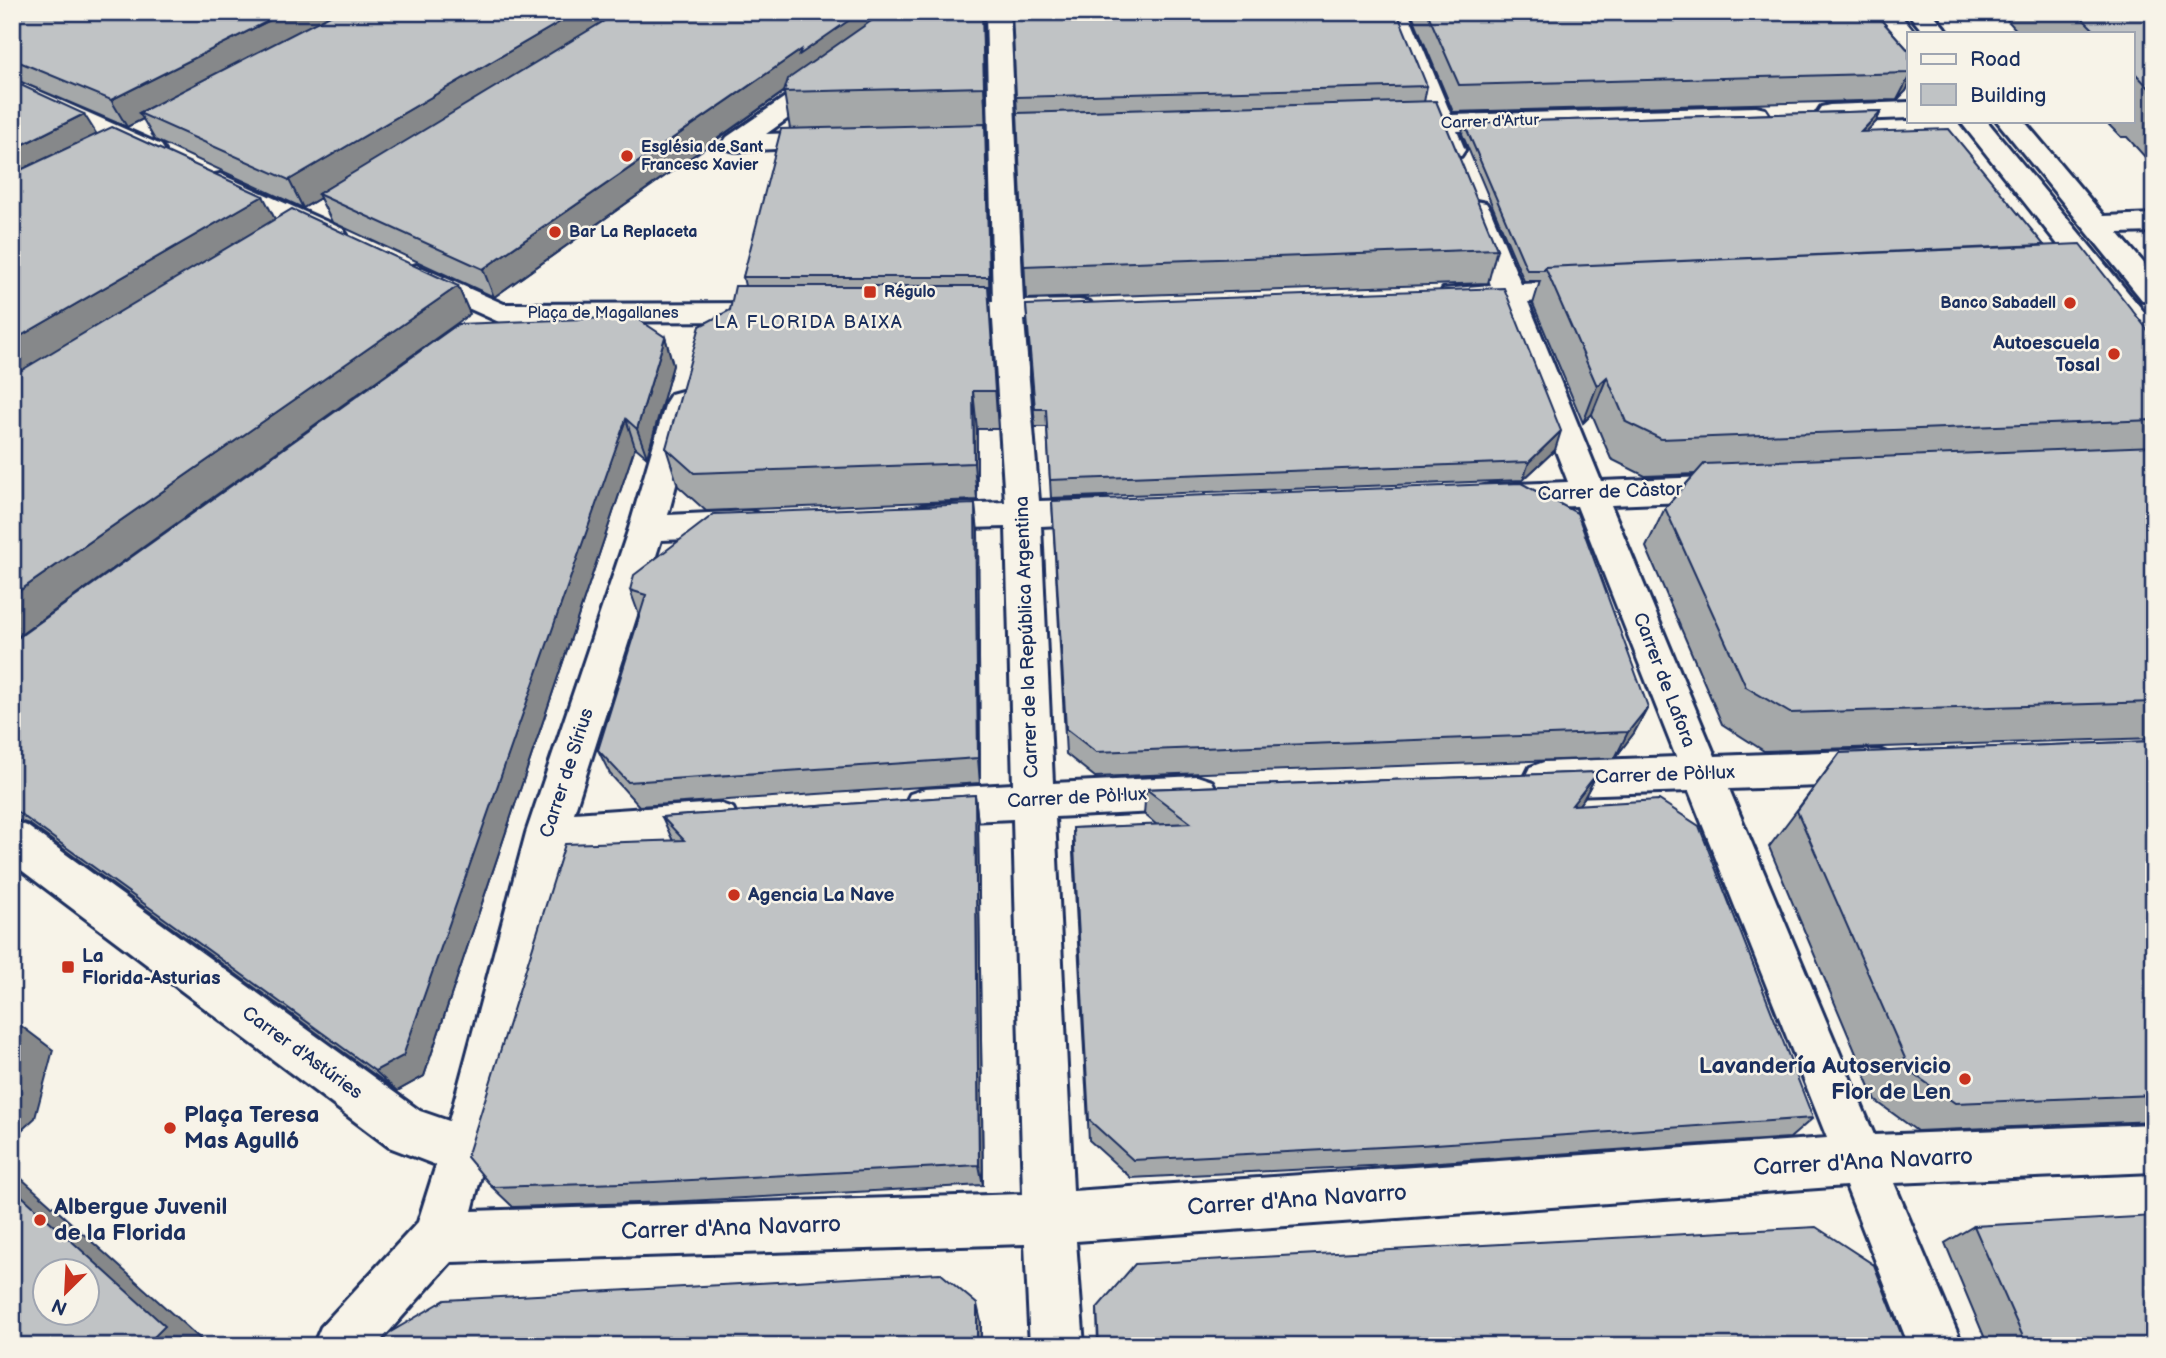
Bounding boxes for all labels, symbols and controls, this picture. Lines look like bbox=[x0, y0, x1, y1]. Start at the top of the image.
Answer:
legend bbox=[1907, 32, 2134, 122]
text: Road bbox=[1970, 47, 2021, 72]
text: Building bbox=[1970, 83, 2046, 108]
street label: Carrer d'Artur bbox=[1441, 111, 1540, 133]
place label: Església de Sant Francesc Xavier bbox=[641, 138, 764, 175]
marker: Església de Sant Francesc Xavier bbox=[619, 148, 635, 164]
place label: Bar La Replaceta bbox=[569, 223, 697, 242]
marker: Bar La Replaceta bbox=[547, 224, 563, 240]
place label: Régulo bbox=[884, 283, 936, 302]
marker: Régulo bbox=[862, 284, 878, 300]
place label: Banco Sabadell bbox=[1940, 294, 2056, 313]
marker: Banco Sabadell bbox=[2062, 295, 2078, 311]
street label: Plaça de Magallanes bbox=[527, 304, 679, 323]
district label: LA FLORIDA BAIXA bbox=[714, 312, 904, 333]
place label: Autoescuela Tosal bbox=[1992, 332, 2100, 377]
marker: Autoescuela Tosal bbox=[2106, 346, 2122, 362]
street label: Carrer de Càstor bbox=[1537, 478, 1684, 506]
street label: Carrer de la República Argentina bbox=[1011, 495, 1043, 779]
street label: Carrer de Lafora bbox=[1628, 609, 1700, 751]
street label: Carrer de Sírius bbox=[535, 705, 599, 841]
street label: Carrer de Pòl·lux bbox=[1595, 761, 1735, 789]
street label: Carrer de Pòl·lux bbox=[1006, 783, 1148, 813]
place label: Agencia La Nave bbox=[747, 884, 895, 907]
marker: Agencia La Nave bbox=[726, 887, 742, 903]
place label: La Florida-Asturias bbox=[82, 945, 221, 990]
marker: La Florida-Asturias bbox=[60, 959, 76, 975]
street label: Carrer d'Astúries bbox=[237, 1002, 367, 1104]
place label: Lavandería Autoservicio Flor de Len bbox=[1699, 1052, 1951, 1106]
marker: Lavandería Autoservicio Flor de Len bbox=[1957, 1071, 1973, 1087]
place label: Plaça Teresa Mas Agulló bbox=[184, 1101, 320, 1155]
marker: Plaça Teresa Mas Agulló bbox=[162, 1120, 178, 1136]
street label: Carrer d'Ana Navarro bbox=[1752, 1142, 1974, 1182]
street label: Carrer d'Ana Navarro bbox=[1186, 1178, 1408, 1222]
place label: Albergue Juvenil de la Florida bbox=[53, 1193, 227, 1247]
street label: Carrer d'Ana Navarro bbox=[620, 1210, 842, 1246]
marker: Albergue Juvenil de la Florida bbox=[32, 1212, 48, 1228]
north arrow bbox=[32, 1256, 102, 1326]
text: N bbox=[48, 1293, 71, 1320]

